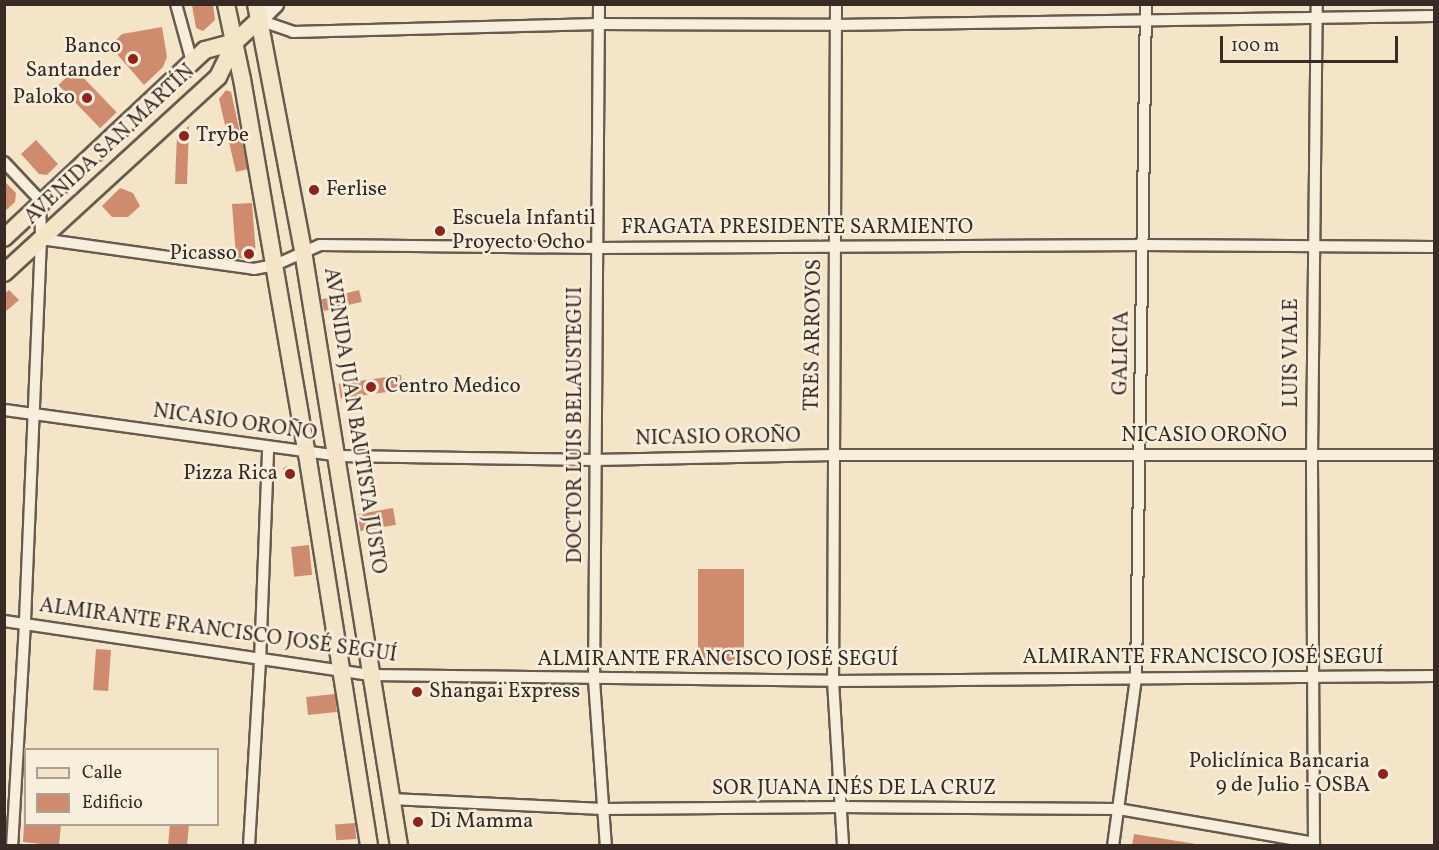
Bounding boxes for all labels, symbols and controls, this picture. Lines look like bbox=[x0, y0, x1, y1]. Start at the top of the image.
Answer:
scale bar bbox=[1223, 24, 1402, 62]
place label: Banco Santander bbox=[25, 34, 121, 84]
text: 100 m bbox=[1231, 34, 1280, 59]
marker: Banco Santander bbox=[126, 52, 140, 66]
street label: AVENIDA SAN MARTÍN bbox=[20, 59, 200, 231]
place label: Paloko bbox=[13, 85, 75, 111]
marker: Paloko bbox=[80, 91, 94, 105]
place label: Trybe bbox=[196, 123, 249, 149]
marker: Trybe bbox=[177, 129, 191, 143]
place label: Ferlise bbox=[326, 177, 387, 203]
marker: Ferlise bbox=[307, 183, 321, 197]
place label: Escuela Infantil Proyecto Ocho bbox=[452, 206, 596, 256]
street label: FRAGATA PRESIDENTE SARMIENTO bbox=[621, 215, 973, 241]
marker: Escuela Infantil Proyecto Ocho bbox=[433, 224, 447, 238]
place label: Picasso bbox=[169, 241, 237, 267]
marker: Picasso bbox=[242, 247, 256, 261]
street label: TRES ARROYOS bbox=[800, 259, 828, 411]
street label: AVENIDA JUAN BAUTISTA JUSTO bbox=[317, 266, 391, 576]
street label: DOCTOR LUIS BELAUSTEGUI bbox=[563, 286, 589, 564]
street label: LUIS VIALE bbox=[1279, 298, 1305, 408]
street label: GALICIA bbox=[1109, 310, 1135, 396]
place label: Centro Medico bbox=[385, 374, 521, 400]
marker: Centro Medico bbox=[362, 378, 380, 396]
street label: NICASIO OROÑO bbox=[151, 399, 319, 447]
street label: NICASIO OROÑO bbox=[1121, 423, 1287, 449]
street label: NICASIO OROÑO bbox=[635, 424, 801, 452]
place label: Pizza Rica bbox=[183, 461, 278, 487]
marker: Pizza Rica bbox=[283, 467, 297, 481]
street label: ALMIRANTE FRANCISCO JOSÉ SEGUÍ bbox=[38, 593, 398, 669]
street label: ALMIRANTE FRANCISCO JOSÉ SEGUÍ bbox=[1023, 645, 1383, 671]
street label: ALMIRANTE FRANCISCO JOSÉ SEGUÍ bbox=[538, 647, 898, 673]
place label: Shangai Express bbox=[429, 679, 580, 705]
marker: Shangai Express bbox=[410, 685, 424, 699]
legend bbox=[24, 748, 219, 826]
place label: Policlínica Bancaria 9 de Julio - OSBA bbox=[1189, 749, 1370, 799]
text: Calle bbox=[82, 761, 122, 786]
marker: Policlínica Bancaria 9 de Julio - OSBA bbox=[1374, 765, 1392, 783]
street label: SOR JUANA INÉS DE LA CRUZ bbox=[712, 776, 996, 802]
text: Edificio bbox=[82, 791, 143, 816]
place label: Di Mamma bbox=[430, 809, 533, 835]
marker: Di Mamma bbox=[411, 815, 425, 829]

